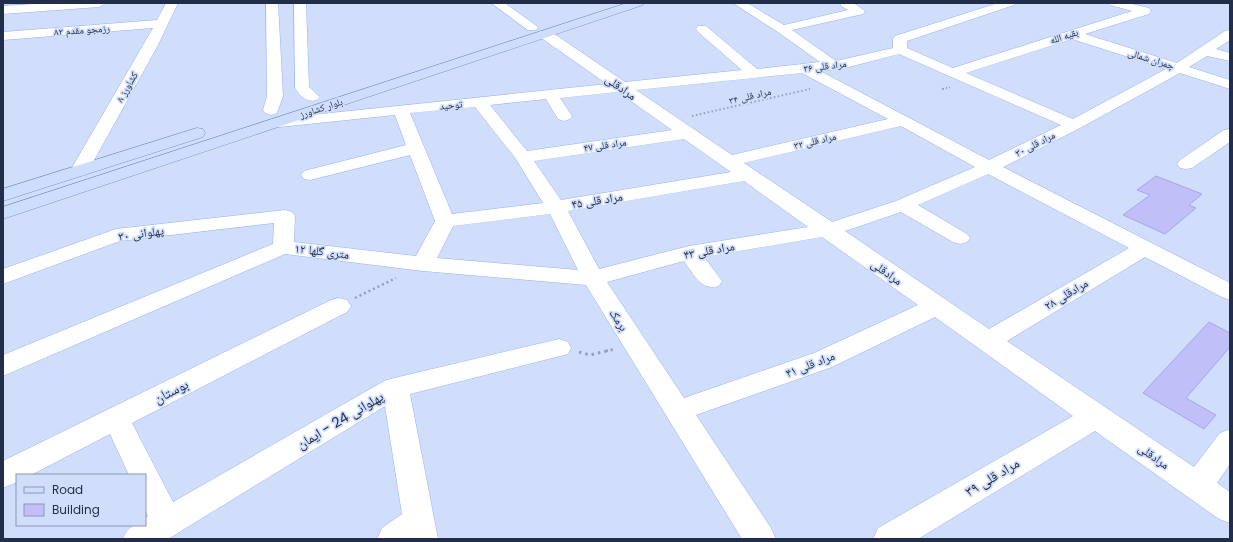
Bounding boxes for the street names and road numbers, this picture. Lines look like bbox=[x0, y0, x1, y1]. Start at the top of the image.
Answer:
street label: رزمجو مقدم ۸۲ bbox=[54, 21, 111, 39]
street label: بقیه الله bbox=[1048, 24, 1080, 48]
street label: چمران شمالی bbox=[1126, 45, 1177, 73]
street label: مراد قلی ۳۶ bbox=[803, 56, 848, 76]
street label: کشاورز ۸ bbox=[112, 69, 142, 105]
street label: مرادقلی bbox=[602, 70, 640, 104]
street label: مراد قلی ۳۴ bbox=[727, 84, 773, 108]
street label: بلوار کشاورز bbox=[297, 94, 345, 122]
street label: توحید bbox=[439, 96, 463, 114]
street label: مراد قلی ۳۰ bbox=[1012, 127, 1058, 160]
street label: مراد قلی ۳۲ bbox=[792, 129, 838, 153]
street label: مراد قلی ۴۷ bbox=[583, 135, 628, 155]
street label: مراد قلی ۴۵ bbox=[570, 188, 624, 212]
street label: پهلوانی ۳۰ bbox=[117, 221, 165, 245]
street label: مراد قلی ۴۳ bbox=[682, 237, 736, 263]
street label: ۱۲ متری گلها bbox=[294, 239, 350, 263]
street label: مرادقلی bbox=[868, 255, 906, 289]
street label: مرادقلی ۲۸ bbox=[1041, 274, 1091, 314]
street label: برمک bbox=[606, 306, 632, 334]
street label: مراد قلی ۴۱ bbox=[783, 347, 837, 381]
street label: بوستان bbox=[150, 374, 192, 408]
street label: پهلوانی 24 - ایمان bbox=[293, 386, 387, 454]
street label: مرادقلی bbox=[1135, 439, 1173, 473]
street label: مراد قلی ۳۹ bbox=[961, 453, 1023, 501]

